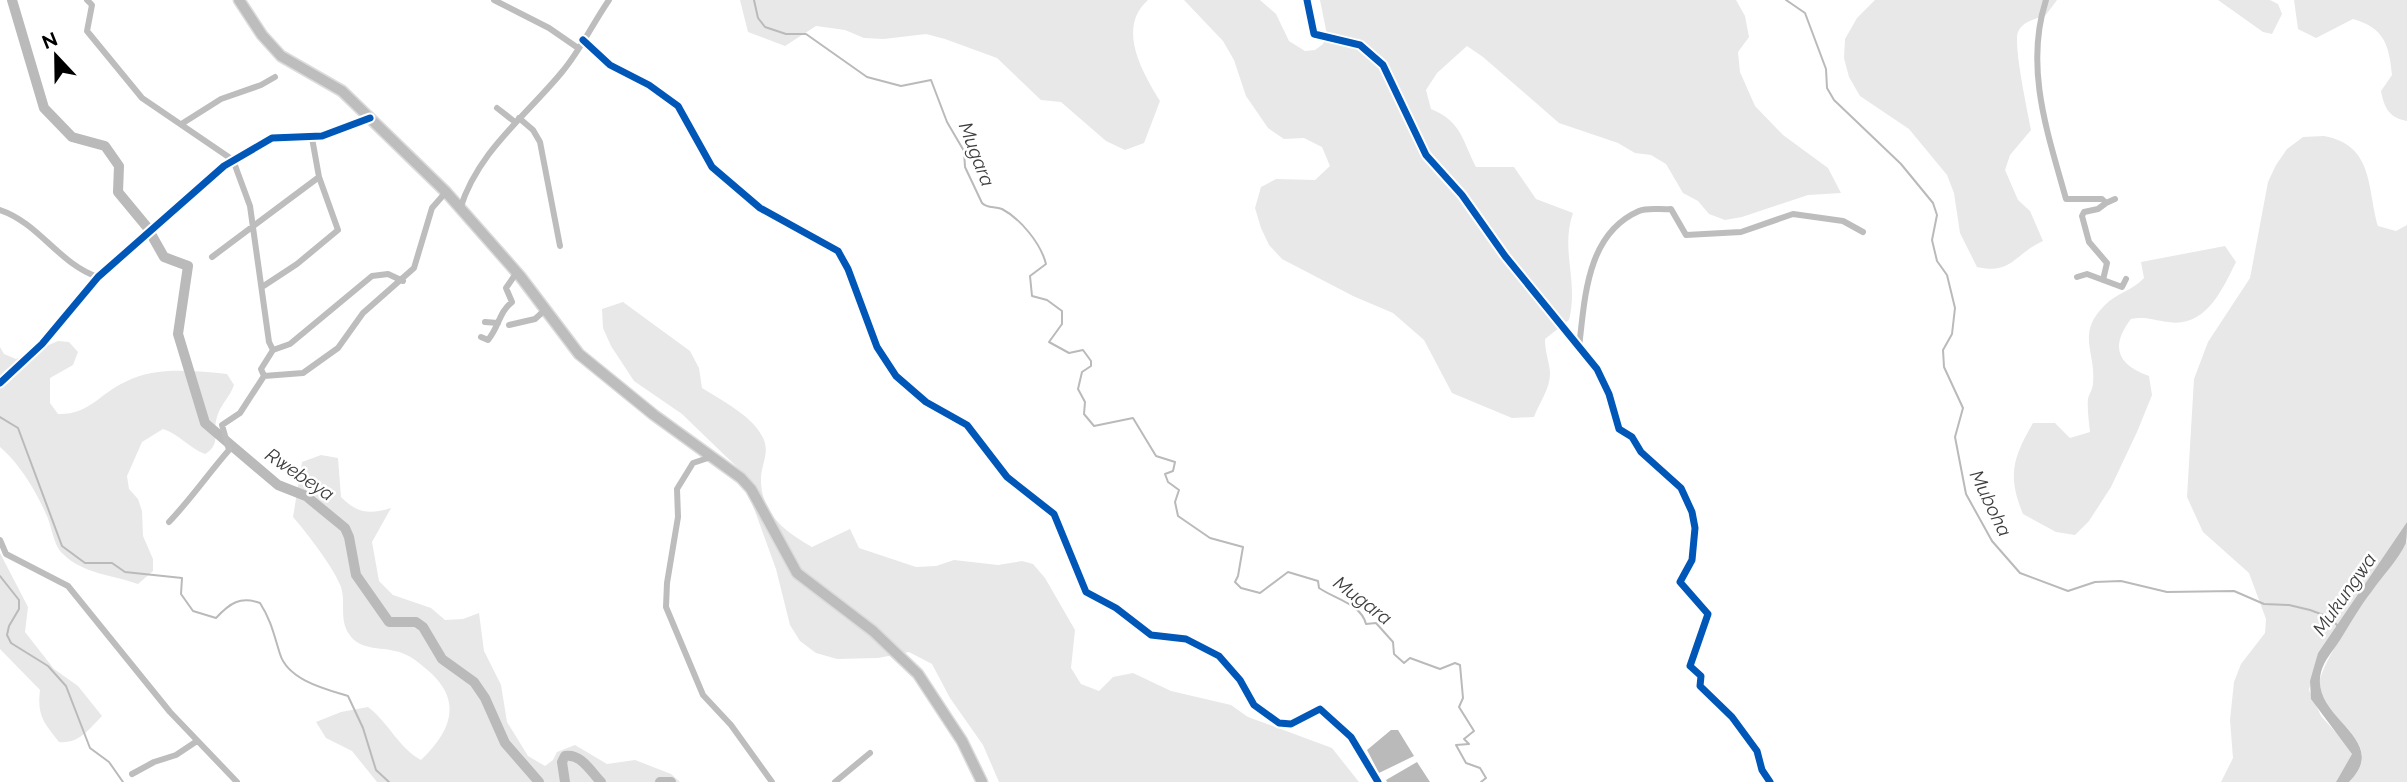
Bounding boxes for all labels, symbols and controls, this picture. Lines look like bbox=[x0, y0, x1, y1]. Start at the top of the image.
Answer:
north arrow bbox=[21, 21, 91, 91]
text: N bbox=[39, 27, 60, 53]
water label: Mugara bbox=[955, 119, 999, 189]
water label: Rwebeya bbox=[262, 443, 338, 505]
water label: Muboha bbox=[1966, 466, 2016, 540]
water label: Mukungwa bbox=[2308, 549, 2380, 639]
water label: Mugara bbox=[1330, 571, 1396, 629]

